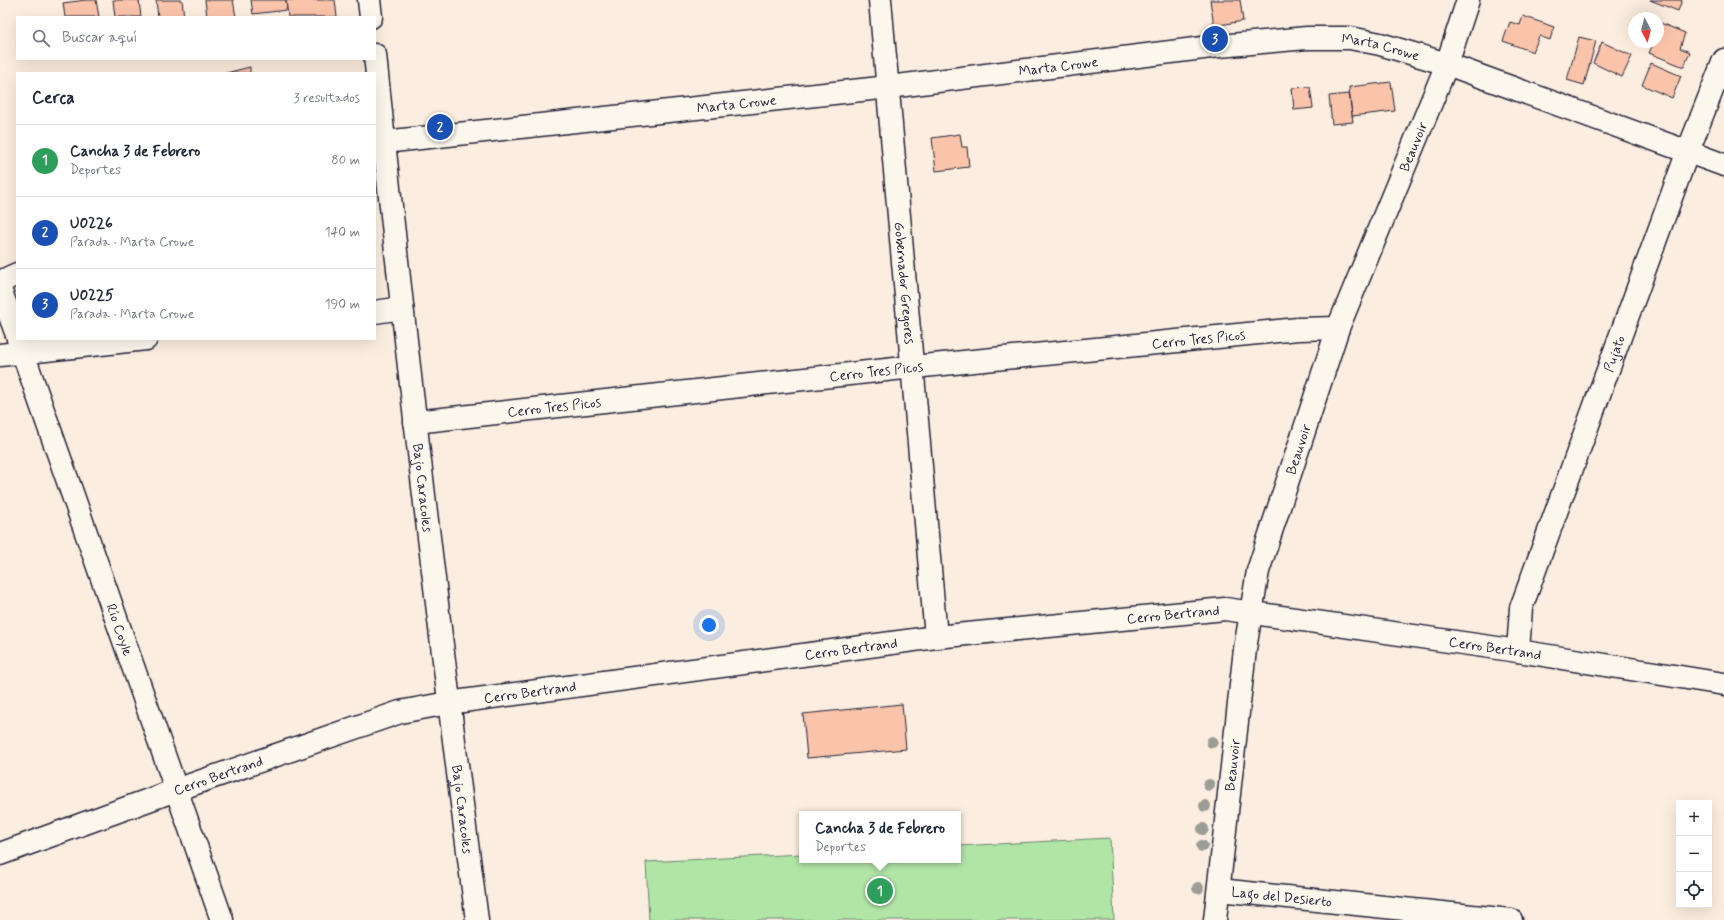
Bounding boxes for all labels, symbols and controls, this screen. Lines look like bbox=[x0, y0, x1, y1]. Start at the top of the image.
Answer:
north arrow bbox=[1628, 12, 1664, 48]
search box bbox=[16, 16, 376, 60]
pin: 3 bbox=[1202, 24, 1228, 54]
icon: search bbox=[30, 27, 52, 49]
text: Buscar aquí bbox=[62, 28, 137, 48]
street label: Marta Crowe bbox=[1342, 30, 1422, 65]
street label: Marta Crowe bbox=[1018, 53, 1099, 81]
text: Cerca bbox=[32, 87, 75, 109]
text: 3 resultados bbox=[294, 90, 360, 107]
street label: Marta Crowe bbox=[696, 91, 777, 118]
pin: 2 bbox=[427, 112, 453, 142]
street label: Beauvoir bbox=[1396, 119, 1432, 174]
text: Cancha 3 de Febrero bbox=[70, 142, 200, 162]
text: 1 bbox=[42, 152, 48, 169]
text: 80 m bbox=[331, 152, 360, 169]
text: Deportes bbox=[70, 162, 121, 179]
text: U0226 bbox=[70, 214, 113, 234]
street label: Gobernador Gregores bbox=[890, 221, 918, 345]
text: 2 bbox=[42, 224, 48, 241]
text: 140 m bbox=[325, 224, 360, 241]
text: Parada · Marta Crowe bbox=[70, 234, 194, 251]
text: U0225 bbox=[70, 286, 114, 306]
text: 3 bbox=[42, 296, 48, 313]
text: 190 m bbox=[325, 296, 360, 313]
text: Parada · Marta Crowe bbox=[70, 306, 194, 323]
street label: Cerro Tres Picos bbox=[1151, 326, 1247, 353]
street label: Pujato bbox=[1600, 333, 1630, 375]
street label: Cerro Tres Picos bbox=[829, 358, 924, 386]
street label: Cerro Tres Picos bbox=[507, 393, 602, 422]
street label: Beauvoir bbox=[1282, 422, 1316, 477]
street label: Bajo Caracoles bbox=[408, 442, 436, 533]
street label: Río Coyle bbox=[102, 601, 137, 659]
street label: Cerro Bertrand bbox=[1126, 602, 1221, 628]
your location bbox=[699, 615, 719, 635]
street label: Cerro Bertrand bbox=[1448, 633, 1542, 665]
street label: Cerro Bertrand bbox=[804, 634, 899, 665]
street label: Cerro Bertrand bbox=[483, 678, 577, 708]
street label: Beauvoir bbox=[1221, 738, 1245, 792]
street label: Cerro Bertrand bbox=[172, 752, 266, 800]
street label: Bajo Caracoles bbox=[447, 764, 476, 855]
map controls bbox=[1676, 800, 1712, 908]
button: + bbox=[1676, 800, 1712, 836]
popup bbox=[799, 811, 961, 863]
text: Cancha 3 de Febrero bbox=[815, 819, 945, 839]
button: − bbox=[1676, 836, 1712, 872]
text: Deportes bbox=[815, 839, 866, 856]
button: locate bbox=[1676, 872, 1712, 908]
pin: 1 bbox=[867, 876, 893, 906]
street label: Lago del Desierto bbox=[1230, 883, 1333, 912]

